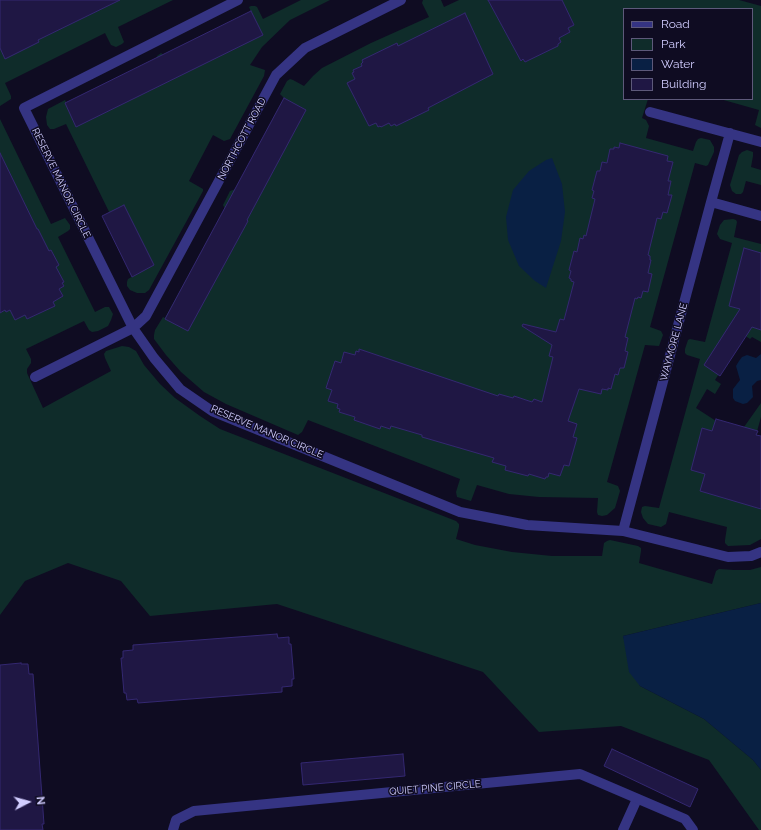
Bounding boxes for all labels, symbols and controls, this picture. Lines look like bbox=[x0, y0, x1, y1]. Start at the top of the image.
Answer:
legend bbox=[623, 8, 753, 100]
text: Road bbox=[661, 17, 690, 31]
text: Park bbox=[661, 37, 686, 51]
text: Water bbox=[661, 57, 695, 71]
text: Building bbox=[661, 77, 707, 91]
street label: NORTHCOTT ROAD bbox=[215, 96, 269, 182]
street label: RESERVE MANOR CIRCLE bbox=[29, 126, 93, 240]
street label: WAYMORE LANE bbox=[658, 302, 690, 382]
street label: RESERVE MANOR CIRCLE bbox=[209, 403, 325, 461]
street label: QUIET PINE CIRCLE bbox=[389, 778, 481, 798]
north arrow bbox=[8, 782, 48, 822]
text: N bbox=[34, 796, 47, 806]

